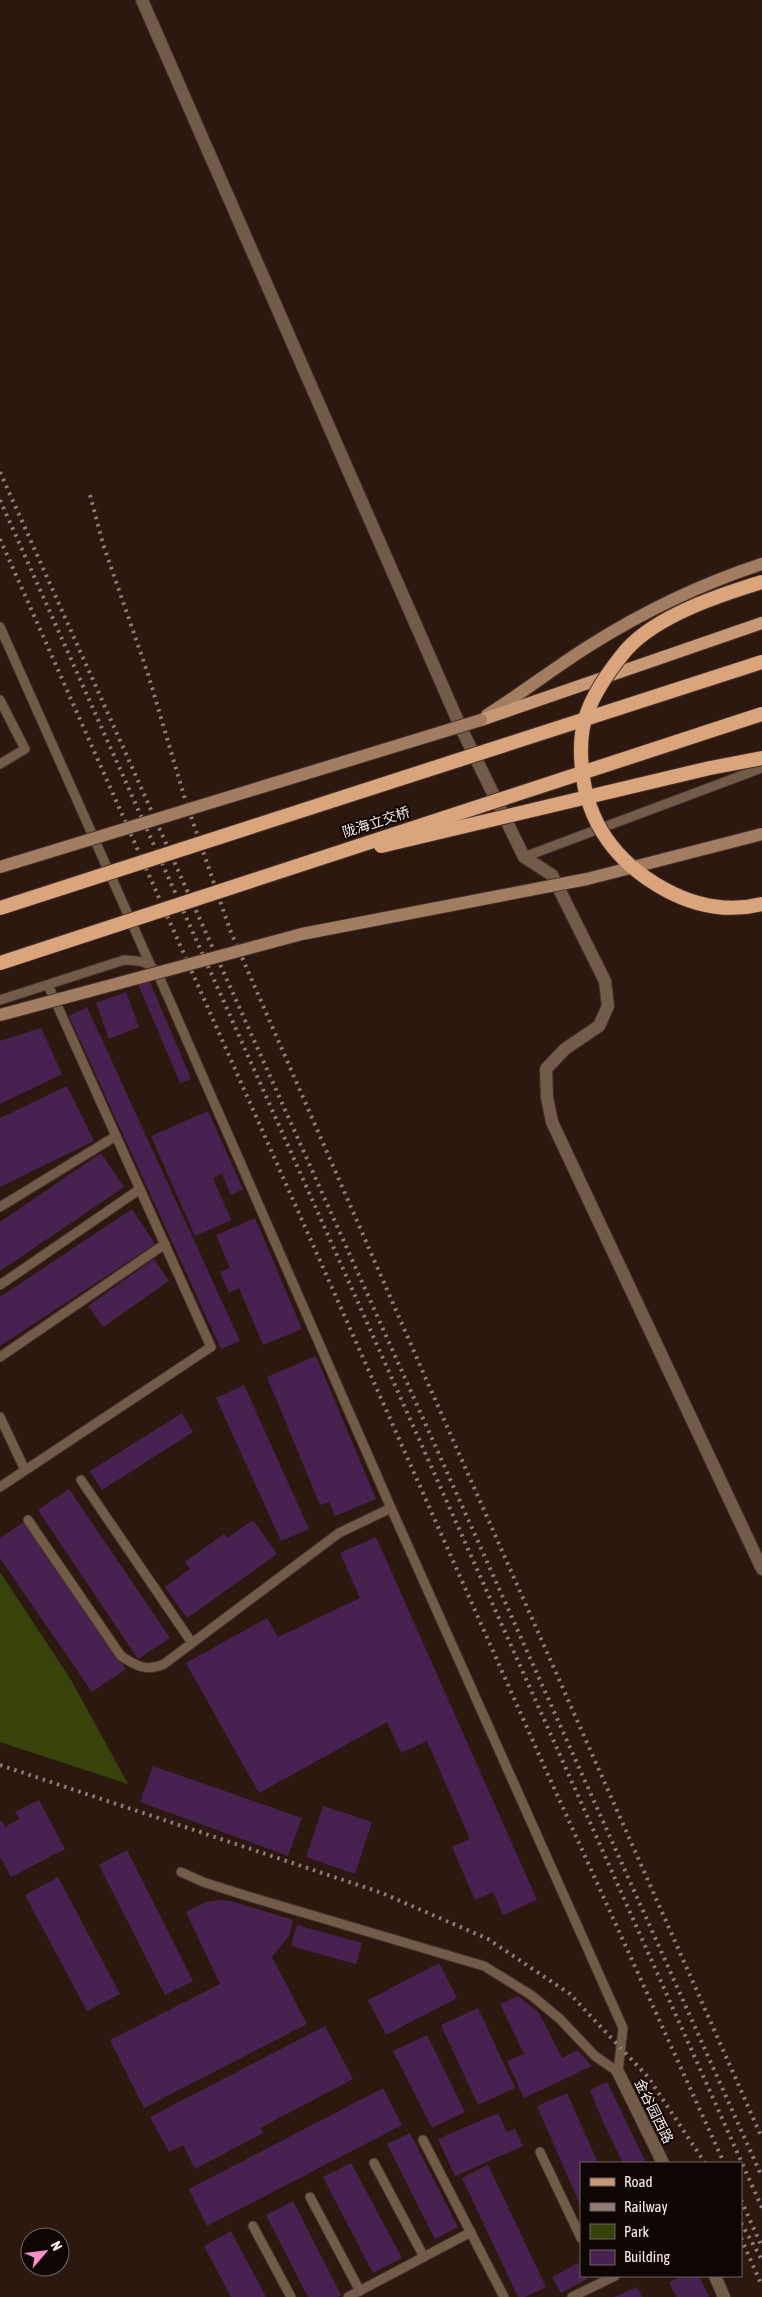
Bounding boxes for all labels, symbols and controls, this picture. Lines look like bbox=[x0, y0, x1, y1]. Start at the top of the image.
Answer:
street label: 陇海立交桥 bbox=[340, 804, 412, 840]
street label: 金谷园西路 bbox=[631, 2076, 677, 2146]
legend bbox=[580, 2162, 742, 2277]
text: Road bbox=[624, 2173, 653, 2190]
text: Railway bbox=[624, 2198, 668, 2215]
text: Park bbox=[624, 2223, 649, 2240]
north arrow bbox=[20, 2227, 70, 2277]
text: N bbox=[47, 2238, 65, 2253]
text: Building bbox=[624, 2248, 670, 2265]

